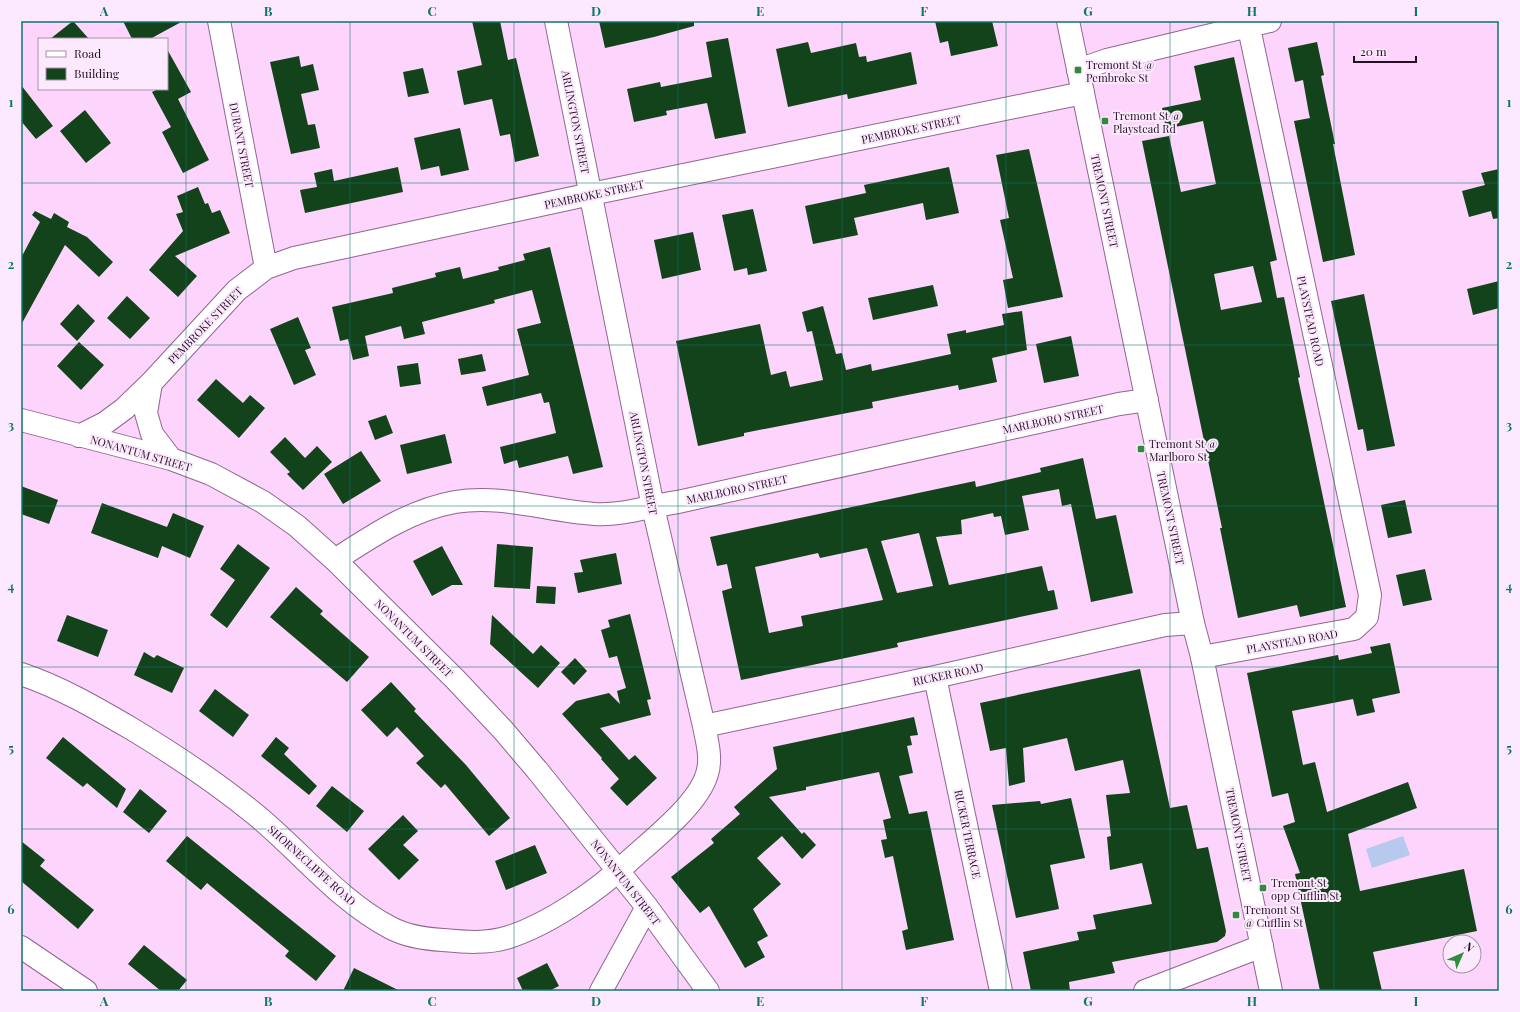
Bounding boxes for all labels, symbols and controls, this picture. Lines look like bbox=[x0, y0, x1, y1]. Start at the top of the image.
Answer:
text: A bbox=[99, 2, 109, 19]
text: B bbox=[264, 2, 273, 19]
text: C bbox=[427, 2, 437, 19]
text: D bbox=[591, 2, 601, 19]
text: E bbox=[756, 2, 764, 19]
text: F bbox=[920, 2, 928, 19]
text: G bbox=[1083, 2, 1093, 19]
text: H bbox=[1247, 2, 1257, 19]
text: I bbox=[1414, 2, 1419, 19]
legend bbox=[38, 38, 168, 90]
scale bar bbox=[1354, 38, 1416, 64]
text: 20 m bbox=[1360, 43, 1387, 59]
text: Road bbox=[74, 45, 101, 61]
place label: Tremont St @ Pembroke St bbox=[1086, 57, 1154, 85]
text: Building bbox=[74, 65, 120, 81]
marker: Tremont St @ Pembroke St bbox=[1073, 65, 1083, 75]
street label: ARLINGTON STREET bbox=[558, 68, 593, 175]
text: 1 bbox=[9, 93, 14, 110]
text: 1 bbox=[1507, 93, 1512, 110]
street label: DURANT STREET bbox=[226, 101, 258, 189]
place label: Tremont St @ Playstead Rd bbox=[1113, 108, 1181, 136]
street label: PEMBROKE STREET bbox=[860, 111, 962, 147]
marker: Tremont St @ Playstead Rd bbox=[1100, 116, 1110, 126]
street label: TREMONT STREET bbox=[1088, 153, 1122, 249]
street label: PEMBROKE STREET bbox=[543, 176, 645, 212]
text: 2 bbox=[8, 255, 15, 272]
text: 2 bbox=[1506, 255, 1513, 272]
street label: PLAYSTEAD ROAD bbox=[1294, 274, 1328, 368]
street label: PEMBROKE STREET bbox=[164, 283, 246, 367]
street label: MARLBORO STREET bbox=[1001, 401, 1105, 437]
street label: ARLINGTON STREET bbox=[626, 409, 661, 516]
text: 3 bbox=[8, 416, 14, 433]
text: 3 bbox=[1506, 416, 1512, 433]
street label: NONANTUM STREET bbox=[89, 431, 194, 475]
place label: Tremont St @ Marlboro St bbox=[1149, 436, 1217, 464]
marker: Tremont St @ Marlboro St bbox=[1136, 444, 1146, 454]
street label: TREMONT STREET bbox=[1154, 470, 1188, 566]
street label: MARLBORO STREET bbox=[685, 471, 789, 507]
text: 4 bbox=[8, 577, 15, 594]
text: 4 bbox=[1506, 577, 1513, 594]
street label: NONANTUM STREET bbox=[372, 596, 456, 680]
street label: PLAYSTEAD ROAD bbox=[1245, 626, 1339, 656]
street label: RICKER ROAD bbox=[911, 659, 985, 689]
text: 5 bbox=[8, 739, 14, 756]
text: 5 bbox=[1506, 739, 1512, 756]
street label: TREMONT STREET bbox=[1223, 787, 1255, 883]
street label: RICKER TERRACE bbox=[951, 788, 985, 880]
street label: SHORNECLIFFE ROAD bbox=[265, 822, 359, 909]
street label: NONANTUM STREET bbox=[588, 836, 664, 928]
place label: Tremont St opp Cufflin St bbox=[1271, 875, 1339, 903]
marker: Tremont St opp Cufflin St bbox=[1258, 883, 1268, 893]
text: 6 bbox=[7, 900, 15, 917]
text: 6 bbox=[1505, 900, 1513, 917]
place label: Tremont St @ Cufflin St bbox=[1244, 902, 1303, 930]
marker: Tremont St @ Cufflin St bbox=[1231, 910, 1241, 920]
north arrow bbox=[1442, 934, 1482, 974]
text: N bbox=[1461, 938, 1478, 955]
text: A bbox=[99, 992, 109, 1009]
text: B bbox=[264, 992, 273, 1009]
text: C bbox=[427, 992, 437, 1009]
text: D bbox=[591, 992, 601, 1009]
text: E bbox=[756, 992, 764, 1009]
text: F bbox=[920, 992, 928, 1009]
text: G bbox=[1083, 992, 1093, 1009]
text: H bbox=[1247, 992, 1257, 1009]
text: I bbox=[1414, 992, 1419, 1009]

